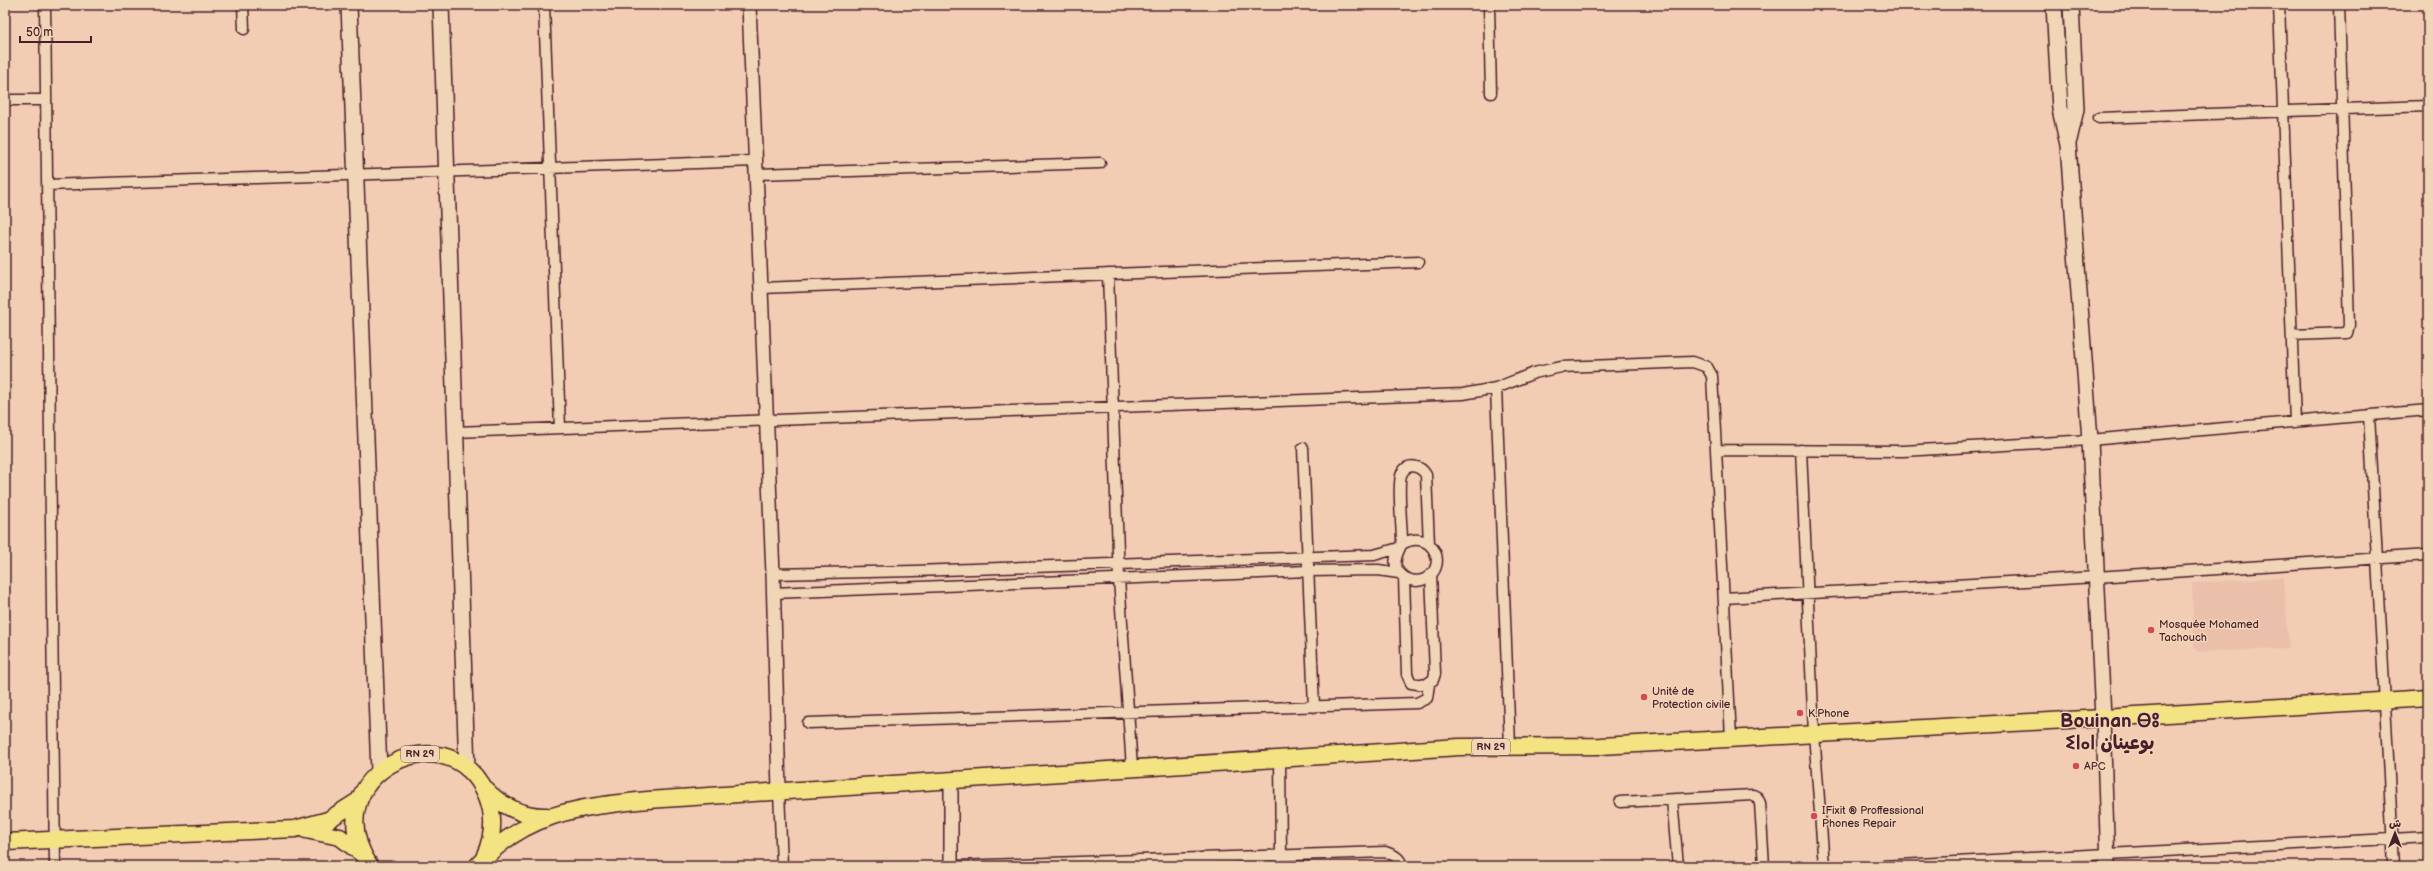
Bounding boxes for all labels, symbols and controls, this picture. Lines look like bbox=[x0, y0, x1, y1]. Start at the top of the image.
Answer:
scale bar bbox=[20, 18, 91, 44]
text: 50 m bbox=[26, 25, 53, 40]
place label: Mosquée Mohamed Tachouch bbox=[2159, 618, 2259, 644]
marker: Mosquée Mohamed Tachouch bbox=[2146, 625, 2156, 635]
place label: Unité de Protection civile bbox=[1652, 685, 1731, 711]
marker: Unité de Protection civile bbox=[1639, 692, 1649, 702]
place label: K.Phone bbox=[1808, 707, 1850, 720]
marker: K.Phone bbox=[1795, 708, 1805, 718]
district label: Bouinan ⴱⵓ ⵉⵏⴰⵏ بوعينان bbox=[2060, 710, 2160, 755]
road number: RN 29 bbox=[1472, 739, 1510, 755]
road number: RN 29 bbox=[401, 746, 439, 762]
place label: APC bbox=[2084, 760, 2106, 773]
marker: APC bbox=[2071, 761, 2081, 771]
place label: IFixit ® Proffessional Phones Repair bbox=[1822, 804, 1924, 830]
marker: IFixit ® Proffessional Phones Repair bbox=[1809, 811, 1819, 821]
north arrow bbox=[2375, 813, 2415, 853]
text: ش bbox=[2389, 817, 2401, 830]

